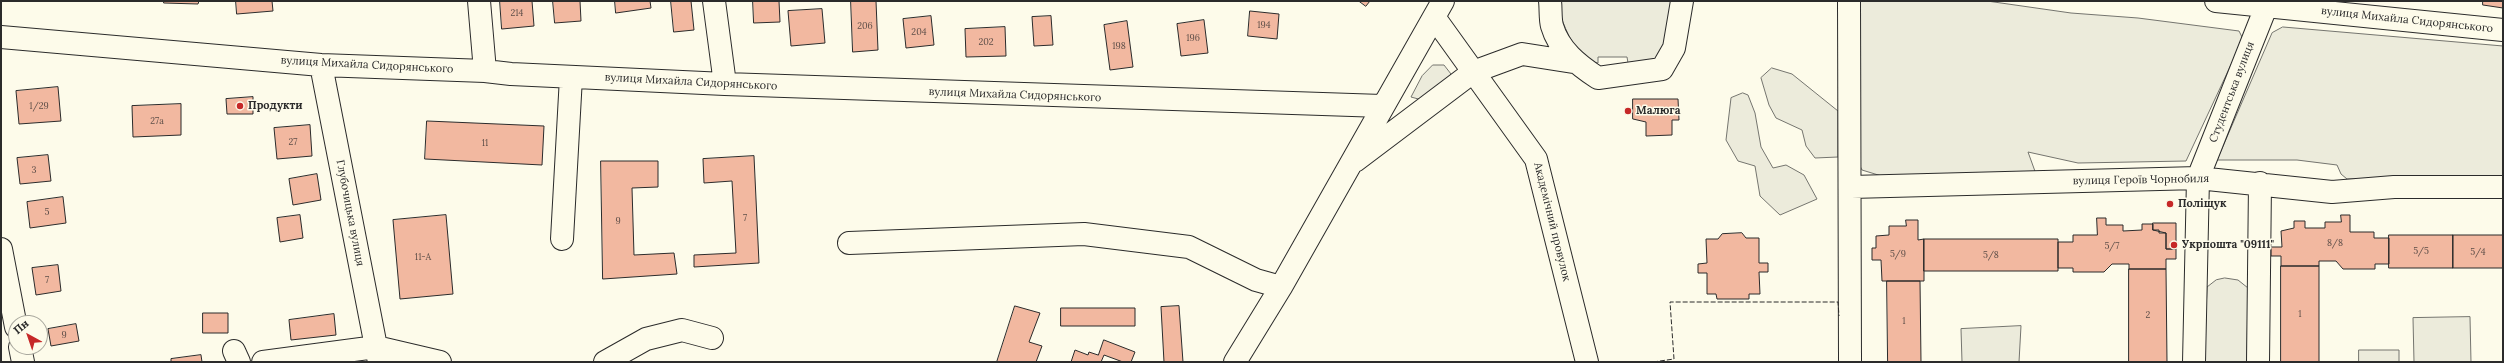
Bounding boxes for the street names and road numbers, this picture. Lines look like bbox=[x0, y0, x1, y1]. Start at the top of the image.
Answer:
street label: вулиця Михайла Сидорянського bbox=[2320, 4, 2494, 36]
street label: Студентська вулиця bbox=[2207, 40, 2257, 144]
street label: вулиця Михайла Сидорянського bbox=[280, 54, 454, 76]
street label: вулиця Михайла Сидорянського bbox=[604, 71, 778, 93]
street label: вулиця Михайла Сидорянського bbox=[928, 85, 1102, 105]
street label: Глубочицька вулиця bbox=[333, 159, 367, 267]
street label: Академічний провулок bbox=[1531, 161, 1573, 283]
street label: вулиця Героїв Чорнобиля bbox=[2073, 172, 2209, 188]

